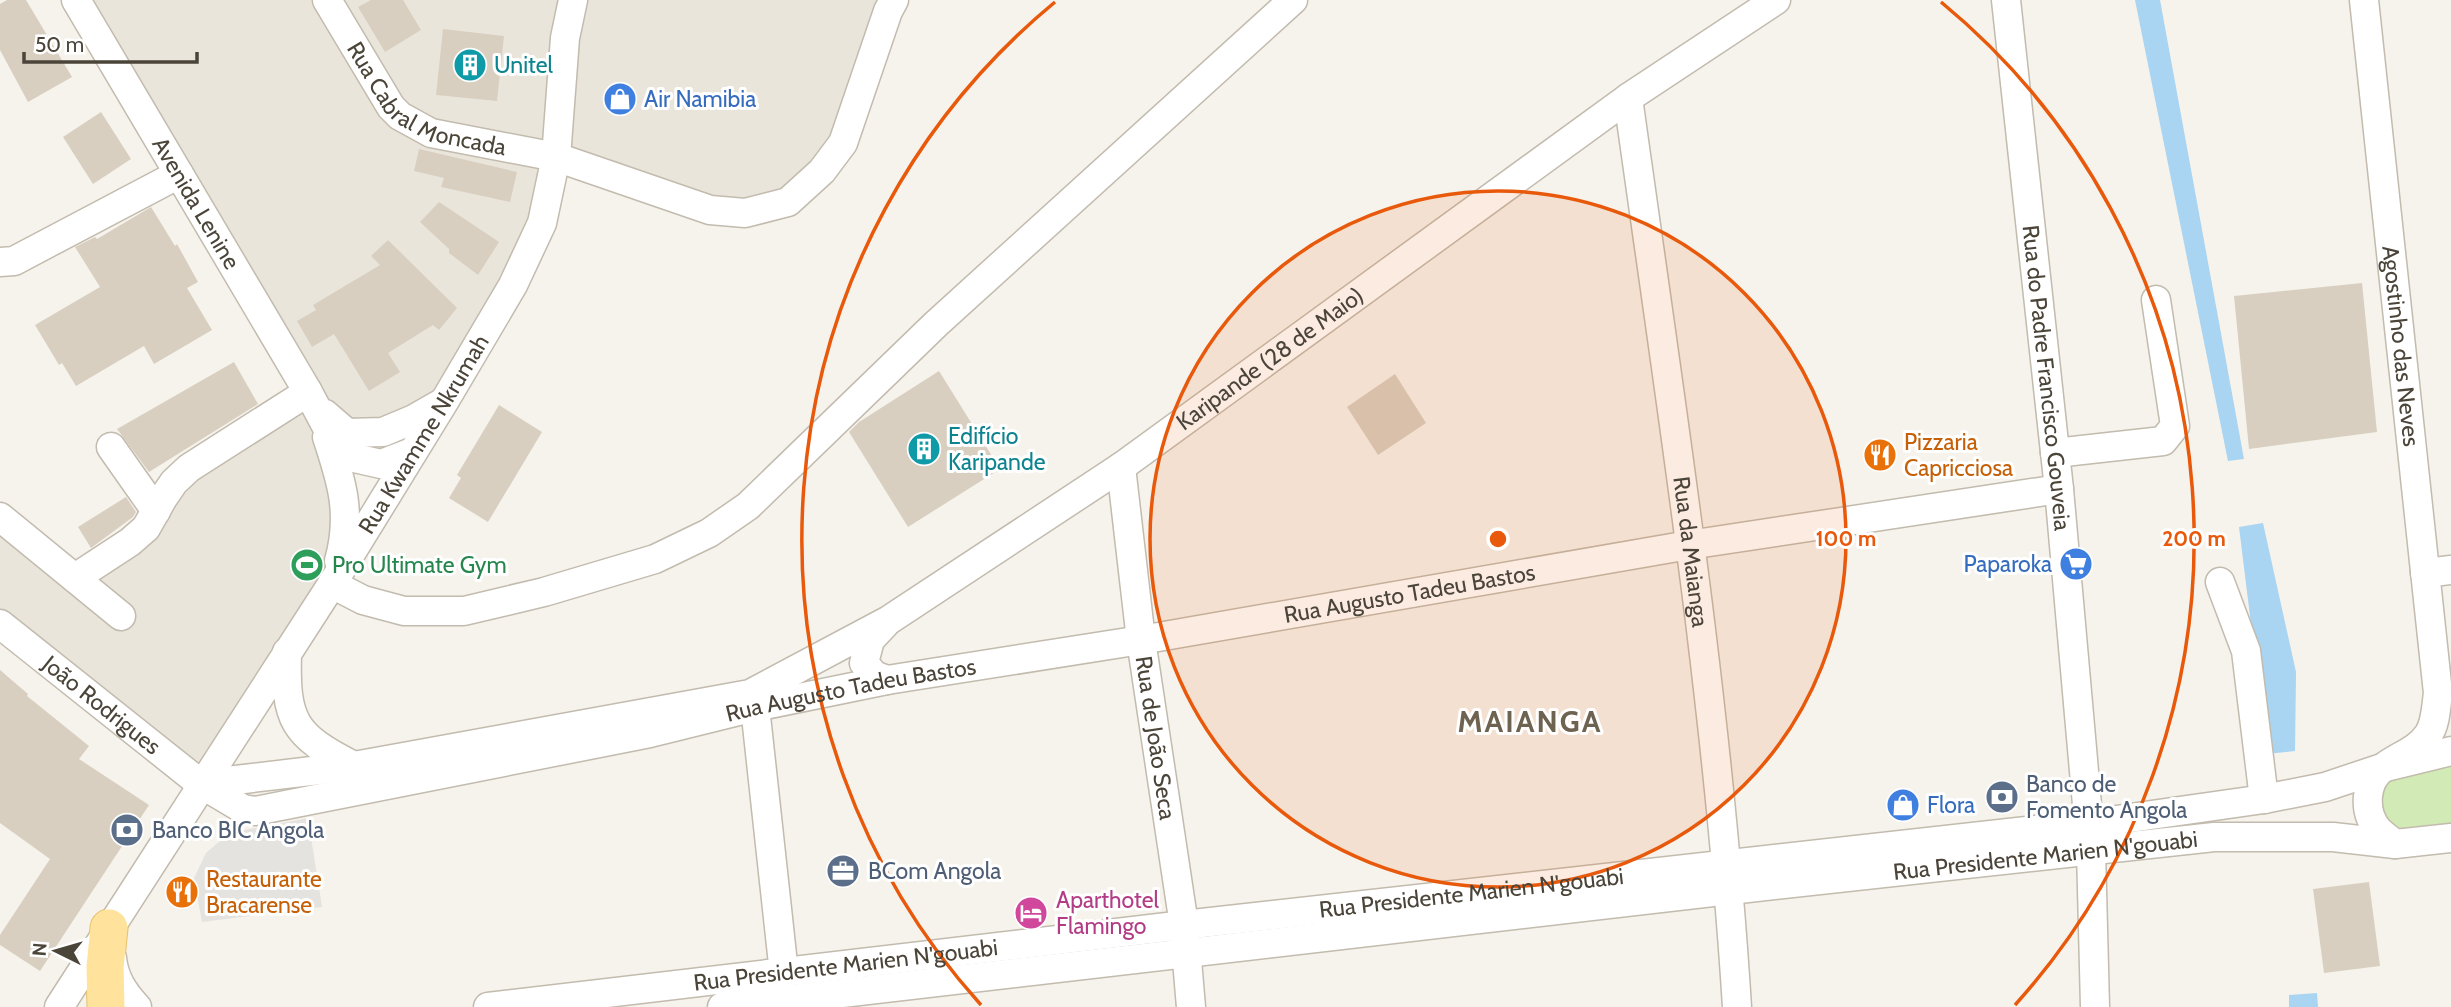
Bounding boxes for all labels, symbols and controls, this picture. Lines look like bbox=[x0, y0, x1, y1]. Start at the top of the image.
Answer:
scale bar bbox=[24, 21, 198, 65]
text: 50 m bbox=[35, 32, 84, 57]
street label: Rua Cabral Moncada bbox=[341, 37, 508, 161]
building icon: Unitel bbox=[451, 46, 489, 84]
place label: Unitel bbox=[494, 51, 553, 79]
shop icon: Air Namibia bbox=[601, 80, 639, 118]
place label: Air Namibia bbox=[644, 85, 756, 113]
street label: Avenida Lenine bbox=[146, 132, 246, 274]
street label: Rua do Padre Francisco Gouveia bbox=[2016, 224, 2077, 532]
street label: Agostinho das Neves bbox=[2376, 244, 2426, 448]
street label: Karipande (28 de Maio) bbox=[1171, 281, 1369, 436]
street label: Rua Kwamme Nkrumah bbox=[352, 329, 495, 539]
place label: Edifício Karipande bbox=[948, 422, 1046, 476]
place label: Pizzaria Capricciosa bbox=[1904, 428, 2013, 482]
building icon: Edifício Karipande bbox=[905, 430, 943, 468]
restaurant icon: Pizzaria Capricciosa bbox=[1861, 436, 1899, 474]
street label: Rua da Maianga bbox=[1667, 475, 1715, 629]
text: 100 m bbox=[1816, 526, 1876, 551]
text: 200 m bbox=[2162, 526, 2226, 551]
centre of rings bbox=[1486, 527, 1510, 551]
supermarket icon: Paparoka bbox=[2057, 545, 2095, 583]
sports icon: Pro Ultimate Gym bbox=[288, 546, 326, 584]
place label: Paparoka bbox=[1963, 550, 2052, 578]
place label: Pro Ultimate Gym bbox=[332, 551, 507, 579]
street label: Rua Augusto Tadeu Bastos bbox=[1282, 558, 1537, 629]
street label: João Rodrigues bbox=[36, 649, 166, 760]
street label: Rua Augusto Tadeu Bastos bbox=[723, 652, 978, 728]
street label: Rua de João Seca bbox=[1130, 654, 1182, 822]
district label: MAIANGA bbox=[1458, 703, 1602, 740]
place label: Banco de Fomento Angola bbox=[2026, 770, 2187, 824]
bank icon: Banco de Fomento Angola bbox=[1983, 778, 2021, 816]
shop icon: Flora bbox=[1884, 786, 1922, 824]
place label: Flora bbox=[1927, 791, 1975, 819]
bank icon: Banco BIC Angola bbox=[108, 811, 146, 849]
place label: Banco BIC Angola bbox=[152, 816, 324, 844]
street label: Rua Presidente Marien N'gouabi bbox=[1892, 825, 2199, 886]
office icon: BCom Angola bbox=[824, 852, 862, 890]
place label: BCom Angola bbox=[868, 857, 1001, 885]
street label: Rua Presidente Marien N'gouabi bbox=[1318, 862, 1625, 924]
place label: Restaurante Bracarense bbox=[206, 865, 322, 919]
restaurant icon: Restaurante Bracarense bbox=[163, 873, 201, 911]
place label: Aparthotel Flamingo bbox=[1056, 886, 1159, 940]
hotel icon: Aparthotel Flamingo bbox=[1012, 894, 1050, 932]
north arrow bbox=[21, 916, 91, 986]
street label: Rua Presidente Marien N'gouabi bbox=[692, 933, 999, 997]
text: N bbox=[28, 942, 52, 957]

